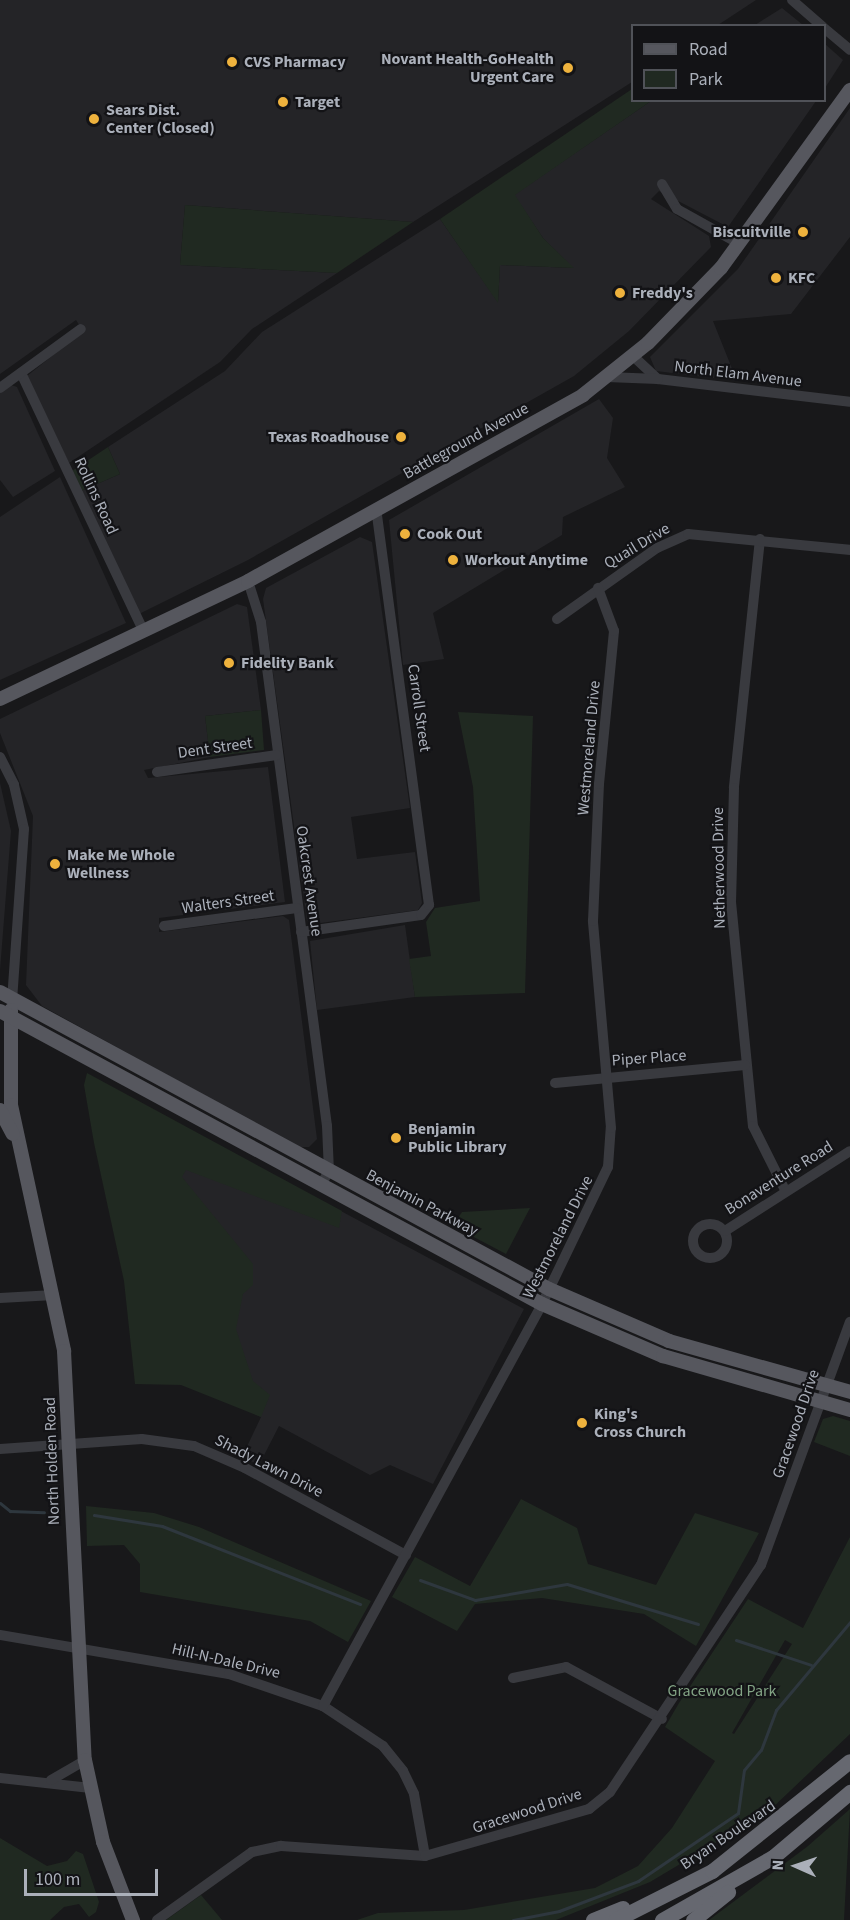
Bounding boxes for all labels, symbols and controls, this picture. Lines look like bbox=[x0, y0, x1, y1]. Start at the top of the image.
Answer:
legend bbox=[631, 24, 826, 102]
text: Road bbox=[689, 37, 728, 62]
place label: Novant Health-GoHealth Urgent Care bbox=[381, 49, 554, 87]
place label: CVS Pharmacy bbox=[244, 52, 345, 72]
marker: CVS Pharmacy bbox=[225, 55, 239, 69]
marker: Novant Health-GoHealth Urgent Care bbox=[559, 59, 577, 77]
text: Park bbox=[689, 67, 723, 92]
place label: Target bbox=[295, 92, 340, 112]
marker: Target bbox=[276, 95, 290, 109]
place label: Sears Dist. Center (Closed) bbox=[106, 100, 215, 138]
marker: Sears Dist. Center (Closed) bbox=[87, 112, 101, 126]
place label: Biscuitville bbox=[712, 222, 791, 242]
marker: Biscuitville bbox=[796, 225, 810, 239]
place label: KFC bbox=[788, 268, 815, 288]
marker: KFC bbox=[769, 271, 783, 285]
place label: Freddy's bbox=[632, 283, 693, 303]
marker: Freddy's bbox=[613, 286, 627, 300]
street label: North Elam Avenue bbox=[673, 357, 803, 391]
street label: Battleground Avenue bbox=[400, 399, 532, 483]
place label: Texas Roadhouse bbox=[268, 427, 389, 447]
marker: Texas Roadhouse bbox=[394, 430, 408, 444]
street label: Rollins Road bbox=[70, 454, 122, 538]
street label: Quail Drive bbox=[601, 519, 673, 573]
place label: Cook Out bbox=[417, 524, 482, 544]
marker: Cook Out bbox=[398, 527, 412, 541]
place label: Workout Anytime bbox=[465, 550, 588, 570]
marker: Workout Anytime bbox=[446, 553, 460, 567]
place label: Fidelity Bank bbox=[241, 653, 334, 673]
marker: Fidelity Bank bbox=[222, 656, 236, 670]
street label: Carroll Street bbox=[403, 663, 435, 753]
street label: Westmoreland Drive bbox=[574, 680, 604, 816]
street label: Dent Street bbox=[176, 733, 254, 763]
street label: Netherwood Drive bbox=[708, 807, 730, 929]
street label: Oakcrest Avenue bbox=[292, 825, 326, 937]
place label: Make Me Whole Wellness bbox=[67, 845, 175, 883]
marker: Make Me Whole Wellness bbox=[48, 857, 62, 871]
street label: Walters Street bbox=[181, 886, 275, 918]
street label: Piper Place bbox=[611, 1046, 687, 1070]
place label: Benjamin Public Library bbox=[408, 1119, 507, 1157]
marker: Benjamin Public Library bbox=[389, 1131, 403, 1145]
street label: Bonaventure Road bbox=[721, 1137, 837, 1219]
street label: Benjamin Parkway bbox=[363, 1165, 481, 1241]
street label: Westmoreland Drive bbox=[519, 1172, 597, 1302]
street label: Gracewood Drive bbox=[768, 1367, 824, 1481]
street label: North Holden Road bbox=[40, 1397, 64, 1525]
place label: King's Cross Church bbox=[594, 1404, 686, 1442]
marker: King's Cross Church bbox=[575, 1416, 589, 1430]
street label: Shady Lawn Drive bbox=[212, 1430, 326, 1502]
street label: Hill-N-Dale Drive bbox=[170, 1639, 282, 1683]
park label: Gracewood Park bbox=[668, 1681, 776, 1701]
street label: Gracewood Drive bbox=[470, 1784, 584, 1838]
street label: Bryan Boulevard bbox=[677, 1796, 779, 1874]
north arrow bbox=[766, 1836, 826, 1896]
scale bar bbox=[27, 1857, 160, 1895]
text: N bbox=[767, 1859, 789, 1871]
text: 100 m bbox=[35, 1867, 80, 1892]

